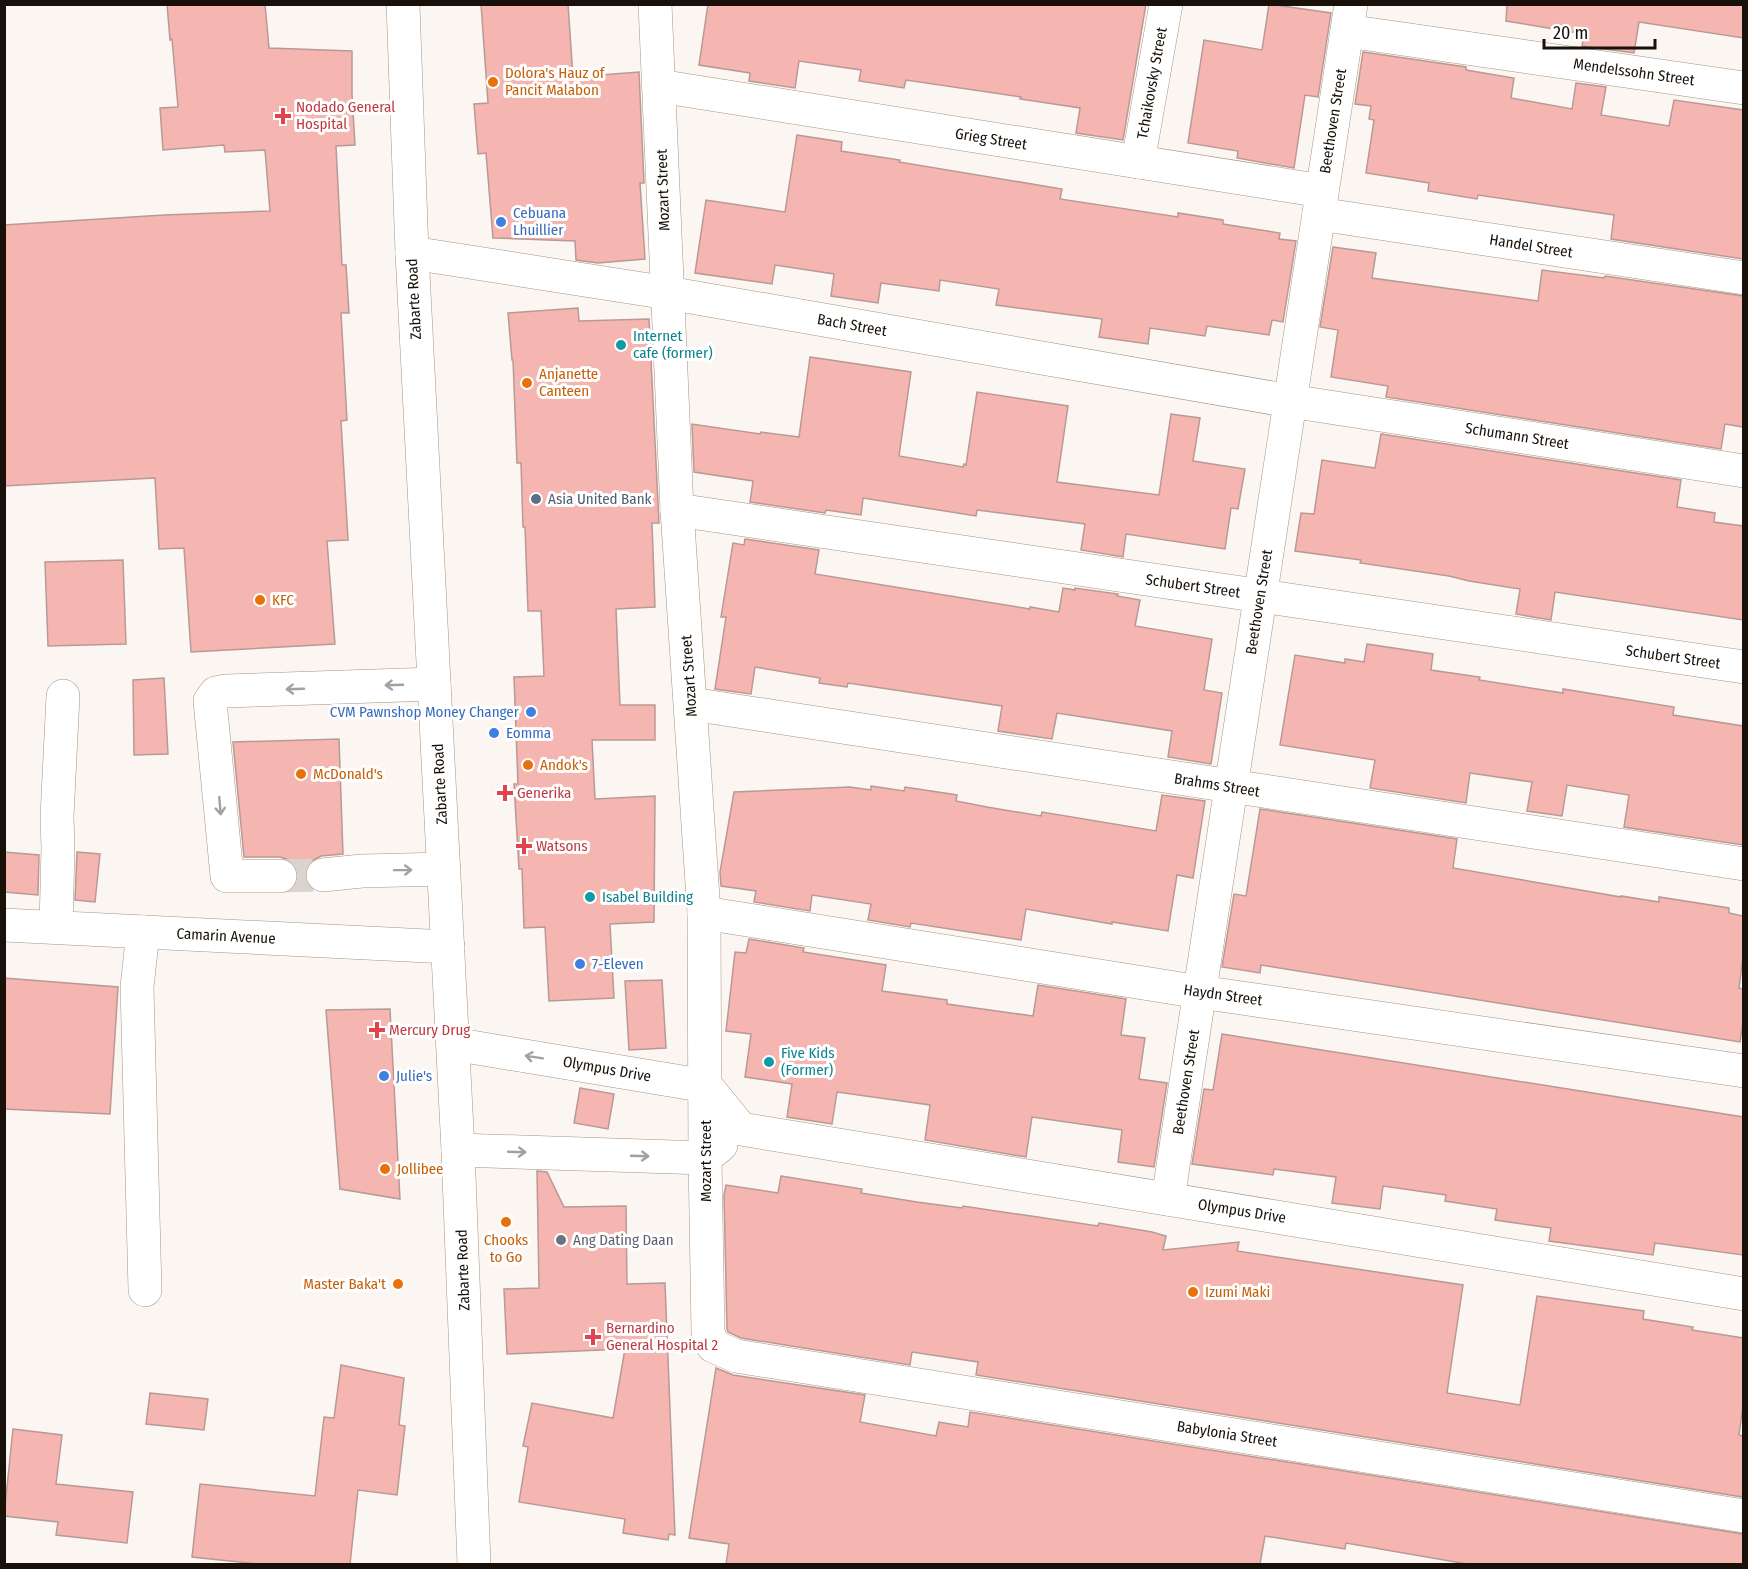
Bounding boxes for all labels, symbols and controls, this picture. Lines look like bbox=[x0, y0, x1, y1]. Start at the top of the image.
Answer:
scale bar bbox=[1544, 12, 1655, 50]
text: 20 m bbox=[1553, 22, 1588, 44]
street label: Tchaikovsky Street bbox=[1133, 26, 1171, 140]
street label: Mendelssohn Street bbox=[1572, 55, 1696, 89]
place label: Dolora's Hauz of Pancit Malabon bbox=[505, 64, 606, 99]
street label: Beethoven Street bbox=[1316, 67, 1350, 175]
marker: Dolora's Hauz of Pancit Malabon bbox=[486, 75, 500, 89]
place label: Nodado General Hospital bbox=[296, 98, 395, 133]
marker: Nodado General Hospital bbox=[274, 107, 292, 125]
street label: Grieg Street bbox=[954, 124, 1028, 154]
street label: Mozart Street bbox=[653, 149, 673, 231]
place label: Cebuana Lhuillier bbox=[513, 204, 566, 239]
marker: Cebuana Lhuillier bbox=[494, 215, 508, 229]
street label: Handel Street bbox=[1488, 231, 1574, 261]
street label: Zabarte Road bbox=[403, 258, 425, 340]
street label: Bach Street bbox=[816, 310, 888, 340]
place label: Internet cafe (former) bbox=[633, 327, 713, 362]
marker: Internet cafe (former) bbox=[614, 338, 628, 352]
place label: Anjanette Canteen bbox=[539, 365, 598, 400]
marker: Anjanette Canteen bbox=[520, 376, 534, 390]
street label: Schumann Street bbox=[1464, 419, 1570, 453]
place label: Asia United Bank bbox=[548, 490, 652, 508]
marker: Asia United Bank bbox=[529, 492, 543, 506]
street label: Beethoven Street bbox=[1242, 548, 1276, 656]
street label: Schubert Street bbox=[1144, 570, 1242, 602]
place label: KFC bbox=[272, 591, 294, 609]
marker: KFC bbox=[253, 593, 267, 607]
street label: Mozart Street bbox=[677, 634, 701, 718]
street label: Schubert Street bbox=[1624, 641, 1722, 673]
one-way arrow bbox=[384, 680, 404, 691]
one-way arrow bbox=[286, 683, 306, 694]
place label: CVM Pawnshop Money Changer bbox=[330, 703, 520, 721]
marker: CVM Pawnshop Money Changer bbox=[524, 705, 538, 719]
place label: Eomma bbox=[506, 724, 551, 742]
marker: Eomma bbox=[487, 726, 501, 740]
street label: Zabarte Road bbox=[429, 743, 451, 825]
place label: Andok's bbox=[540, 756, 588, 774]
marker: Andok's bbox=[521, 758, 535, 772]
place label: McDonald's bbox=[313, 765, 383, 783]
marker: McDonald's bbox=[294, 767, 308, 781]
street label: Brahms Street bbox=[1173, 769, 1261, 801]
place label: Generika bbox=[517, 784, 571, 802]
marker: Generika bbox=[498, 786, 512, 800]
one-way arrow bbox=[215, 796, 226, 816]
place label: Watsons bbox=[536, 837, 588, 855]
marker: Watsons bbox=[517, 839, 531, 853]
one-way arrow bbox=[393, 864, 413, 876]
place label: Isabel Building bbox=[602, 888, 693, 906]
marker: Isabel Building bbox=[583, 890, 597, 904]
street label: Camarin Avenue bbox=[176, 924, 276, 948]
place label: 7-Eleven bbox=[592, 955, 644, 973]
marker: 7-Eleven bbox=[573, 957, 587, 971]
street label: Haydn Street bbox=[1183, 981, 1264, 1009]
place label: Mercury Drug bbox=[389, 1021, 470, 1039]
marker: Mercury Drug bbox=[370, 1023, 384, 1037]
street label: Beethoven Street bbox=[1169, 1028, 1203, 1136]
place label: Five Kids (Former) bbox=[781, 1044, 835, 1079]
one-way arrow bbox=[524, 1051, 544, 1062]
street label: Olympus Drive bbox=[562, 1052, 652, 1086]
marker: Five Kids (Former) bbox=[762, 1055, 776, 1069]
place label: Julie's bbox=[396, 1067, 432, 1085]
marker: Julie's bbox=[377, 1069, 391, 1083]
street label: Mozart Street bbox=[697, 1120, 715, 1202]
one-way arrow bbox=[506, 1146, 526, 1157]
one-way arrow bbox=[629, 1151, 649, 1162]
place label: Jollibee bbox=[397, 1160, 444, 1178]
marker: Jollibee bbox=[378, 1162, 392, 1176]
street label: Olympus Drive bbox=[1197, 1195, 1287, 1227]
marker: Chooks to Go bbox=[499, 1215, 513, 1229]
street label: Zabarte Road bbox=[453, 1229, 473, 1311]
place label: Chooks to Go bbox=[484, 1231, 528, 1266]
place label: Ang Dating Daan bbox=[573, 1231, 674, 1249]
marker: Ang Dating Daan bbox=[554, 1233, 568, 1247]
place label: Master Baka't bbox=[303, 1275, 386, 1293]
marker: Master Baka't bbox=[391, 1277, 405, 1291]
place label: Izumi Maki bbox=[1205, 1283, 1270, 1301]
marker: Izumi Maki bbox=[1186, 1285, 1200, 1299]
place label: Bernardino General Hospital 2 bbox=[606, 1319, 718, 1354]
marker: Bernardino General Hospital 2 bbox=[584, 1328, 602, 1346]
street label: Babylonia Street bbox=[1176, 1417, 1279, 1451]

